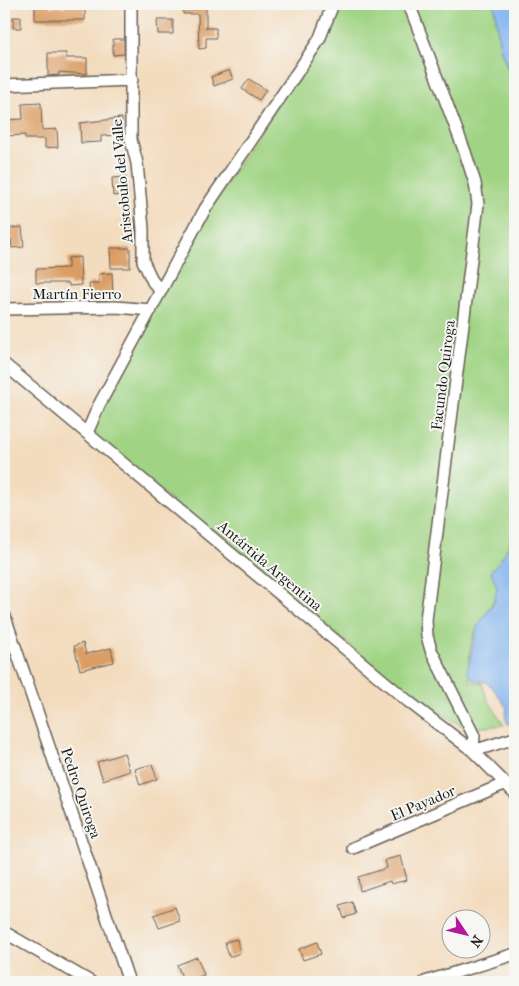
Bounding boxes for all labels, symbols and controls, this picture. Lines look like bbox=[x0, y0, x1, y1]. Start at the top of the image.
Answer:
street label: Aristobulo del Valle bbox=[108, 118, 136, 245]
street label: Martín Fierro bbox=[33, 285, 122, 303]
street label: Facundo Quiroga bbox=[427, 318, 459, 431]
street label: Antártida Argentina bbox=[213, 516, 327, 616]
street label: Pedro Quiroga bbox=[57, 745, 105, 842]
street label: El Payador bbox=[388, 781, 459, 825]
north arrow bbox=[442, 908, 492, 958]
text: N bbox=[466, 932, 486, 951]

